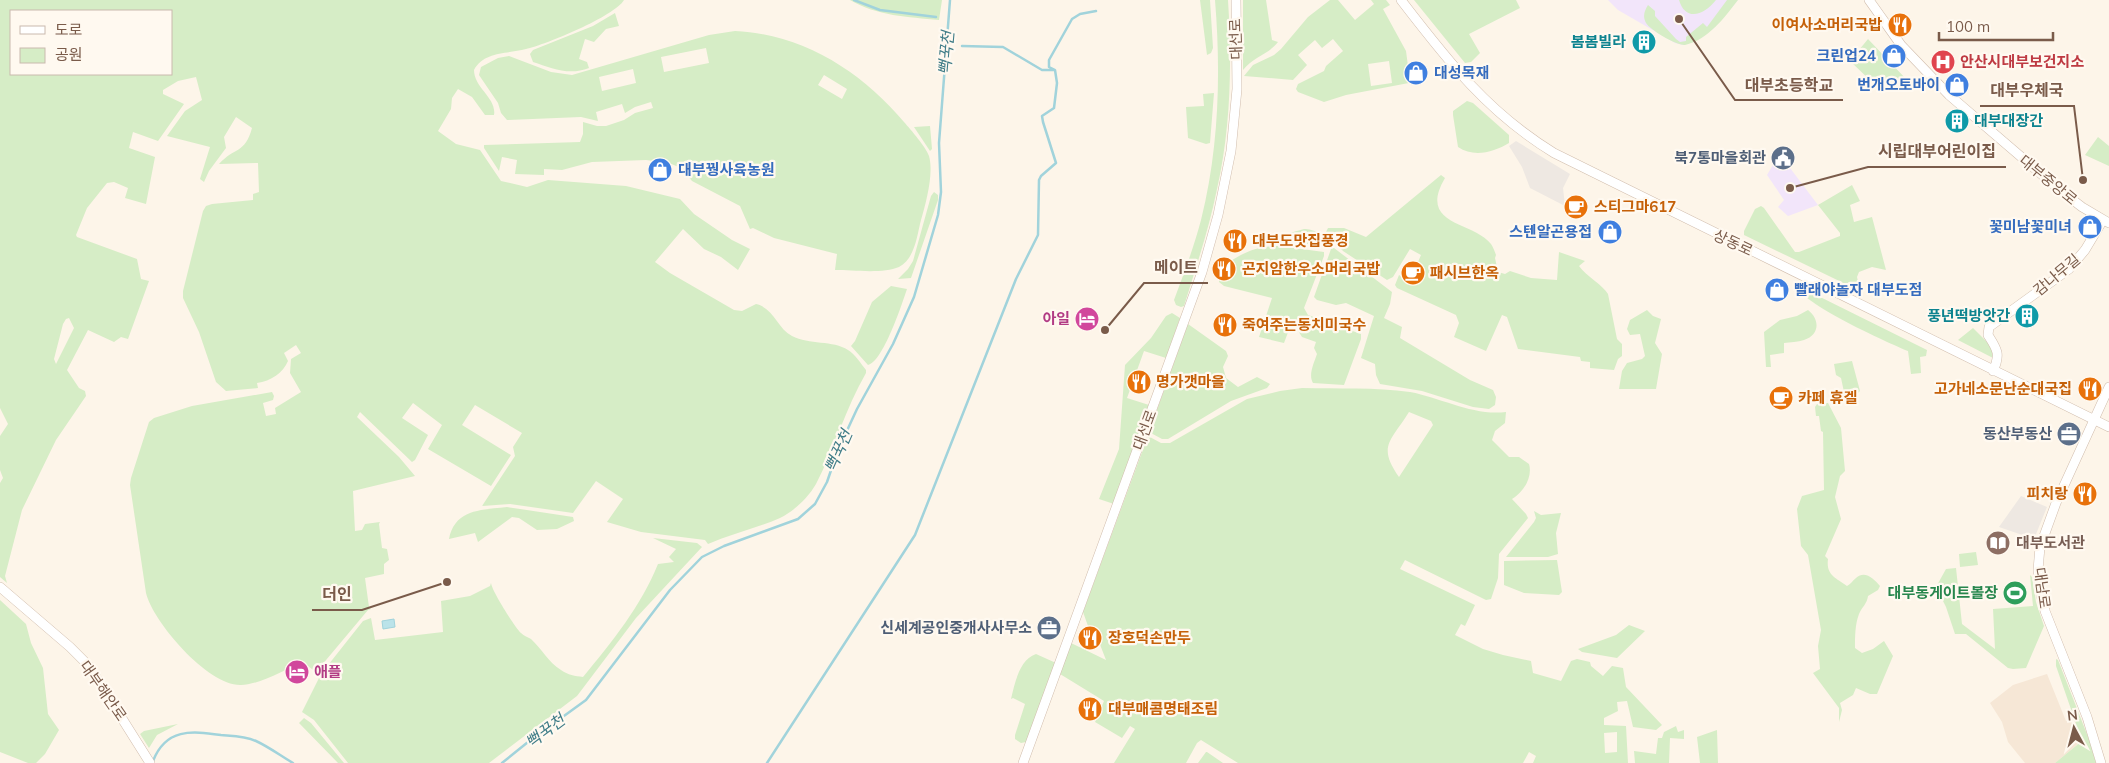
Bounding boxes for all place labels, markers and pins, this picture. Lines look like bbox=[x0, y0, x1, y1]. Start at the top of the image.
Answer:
restaurant icon: 이여사소머리국밥 bbox=[1887, 12, 1913, 38]
place label: 이여사소머리국밥 bbox=[1772, 15, 1882, 34]
building icon: 봄봄빌라 bbox=[1631, 29, 1657, 55]
place label: 봄봄빌라 bbox=[1571, 32, 1626, 51]
shop icon: 크린업24 bbox=[1881, 43, 1907, 69]
place label: 크린업24 bbox=[1817, 46, 1876, 65]
hospital icon: 안산시대부보건지소 bbox=[1930, 49, 1956, 75]
place label: 안산시대부보건지소 bbox=[1960, 52, 2084, 71]
shop icon: 대성목재 bbox=[1403, 60, 1429, 86]
place label: 대성목재 bbox=[1434, 63, 1489, 82]
callout: 대부초등학교 bbox=[1735, 69, 1843, 100]
shop icon: 번개오토바이 bbox=[1944, 72, 1970, 98]
place label: 번개오토바이 bbox=[1857, 75, 1940, 94]
callout: 대부우체국 bbox=[1980, 75, 2074, 106]
building icon: 대부대장간 bbox=[1944, 108, 1970, 134]
place label: 대부대장간 bbox=[1974, 111, 2043, 130]
callout: 시립대부어린이집 bbox=[1868, 136, 2006, 167]
public building icon: 북7통마을회관 bbox=[1770, 145, 1796, 171]
place label: 북7통마을회관 bbox=[1674, 148, 1766, 167]
shop icon: 대부꿩사육농원 bbox=[647, 157, 673, 183]
place label: 대부꿩사육농원 bbox=[678, 160, 775, 179]
cafe icon: 스티그마617 bbox=[1563, 194, 1589, 220]
place label: 스티그마617 bbox=[1594, 197, 1676, 216]
shop icon: 꽃미남꽃미녀 bbox=[2077, 214, 2103, 240]
place label: 꽃미남꽃미녀 bbox=[1989, 217, 2072, 236]
shop icon: 스텐알곤용접 bbox=[1597, 219, 1623, 245]
place label: 스텐알곤용접 bbox=[1509, 222, 1592, 241]
restaurant icon: 대부도맛집풍경 bbox=[1222, 228, 1248, 254]
place label: 대부도맛집풍경 bbox=[1252, 231, 1349, 250]
callout: 메이트 bbox=[1144, 252, 1208, 283]
restaurant icon: 곤지암한우소머리국밥 bbox=[1211, 256, 1237, 282]
place label: 곤지암한우소머리국밥 bbox=[1242, 259, 1380, 278]
cafe icon: 패시브한옥 bbox=[1400, 260, 1426, 286]
place label: 패시브한옥 bbox=[1430, 263, 1499, 282]
shop icon: 빨래야놀자 대부도점 bbox=[1764, 277, 1790, 303]
place label: 빨래야놀자 대부도점 bbox=[1794, 280, 1922, 299]
building icon: 풍년떡방앗간 bbox=[2014, 303, 2040, 329]
hotel icon: 아일 bbox=[1074, 306, 1100, 332]
place label: 풍년떡방앗간 bbox=[1927, 306, 2010, 325]
place label: 아일 bbox=[1042, 309, 1070, 328]
restaurant icon: 죽여주는동치미국수 bbox=[1212, 312, 1238, 338]
place label: 죽여주는동치미국수 bbox=[1242, 315, 1366, 334]
restaurant icon: 명가갯마을 bbox=[1126, 369, 1152, 395]
place label: 명가갯마을 bbox=[1156, 372, 1225, 391]
restaurant icon: 고가네소문난순대국집 bbox=[2077, 376, 2103, 402]
place label: 고가네소문난순대국집 bbox=[1934, 379, 2072, 398]
cafe icon: 카페 휴겔 bbox=[1768, 385, 1794, 411]
place label: 카페 휴겔 bbox=[1798, 388, 1857, 407]
office icon: 동산부동산 bbox=[2056, 421, 2082, 447]
place label: 동산부동산 bbox=[1983, 424, 2052, 443]
restaurant icon: 피치랑 bbox=[2072, 481, 2098, 507]
place label: 피치랑 bbox=[2027, 484, 2068, 503]
library icon: 대부도서관 bbox=[1985, 530, 2011, 556]
place label: 대부도서관 bbox=[2016, 533, 2085, 552]
callout: 더인 bbox=[312, 579, 362, 610]
sports icon: 대부동게이트볼장 bbox=[2002, 580, 2028, 606]
place label: 대부동게이트볼장 bbox=[1888, 583, 1998, 602]
office icon: 신세계공인중개사사무소 bbox=[1036, 615, 1062, 641]
place label: 신세계공인중개사사무소 bbox=[880, 618, 1032, 637]
restaurant icon: 장호덕손만두 bbox=[1077, 625, 1103, 651]
place label: 장호덕손만두 bbox=[1108, 628, 1191, 647]
hotel icon: 애플 bbox=[284, 659, 310, 685]
place label: 애플 bbox=[314, 662, 342, 681]
restaurant icon: 대부매콤명태조림 bbox=[1077, 696, 1103, 722]
place label: 대부매콤명태조림 bbox=[1108, 699, 1218, 718]

